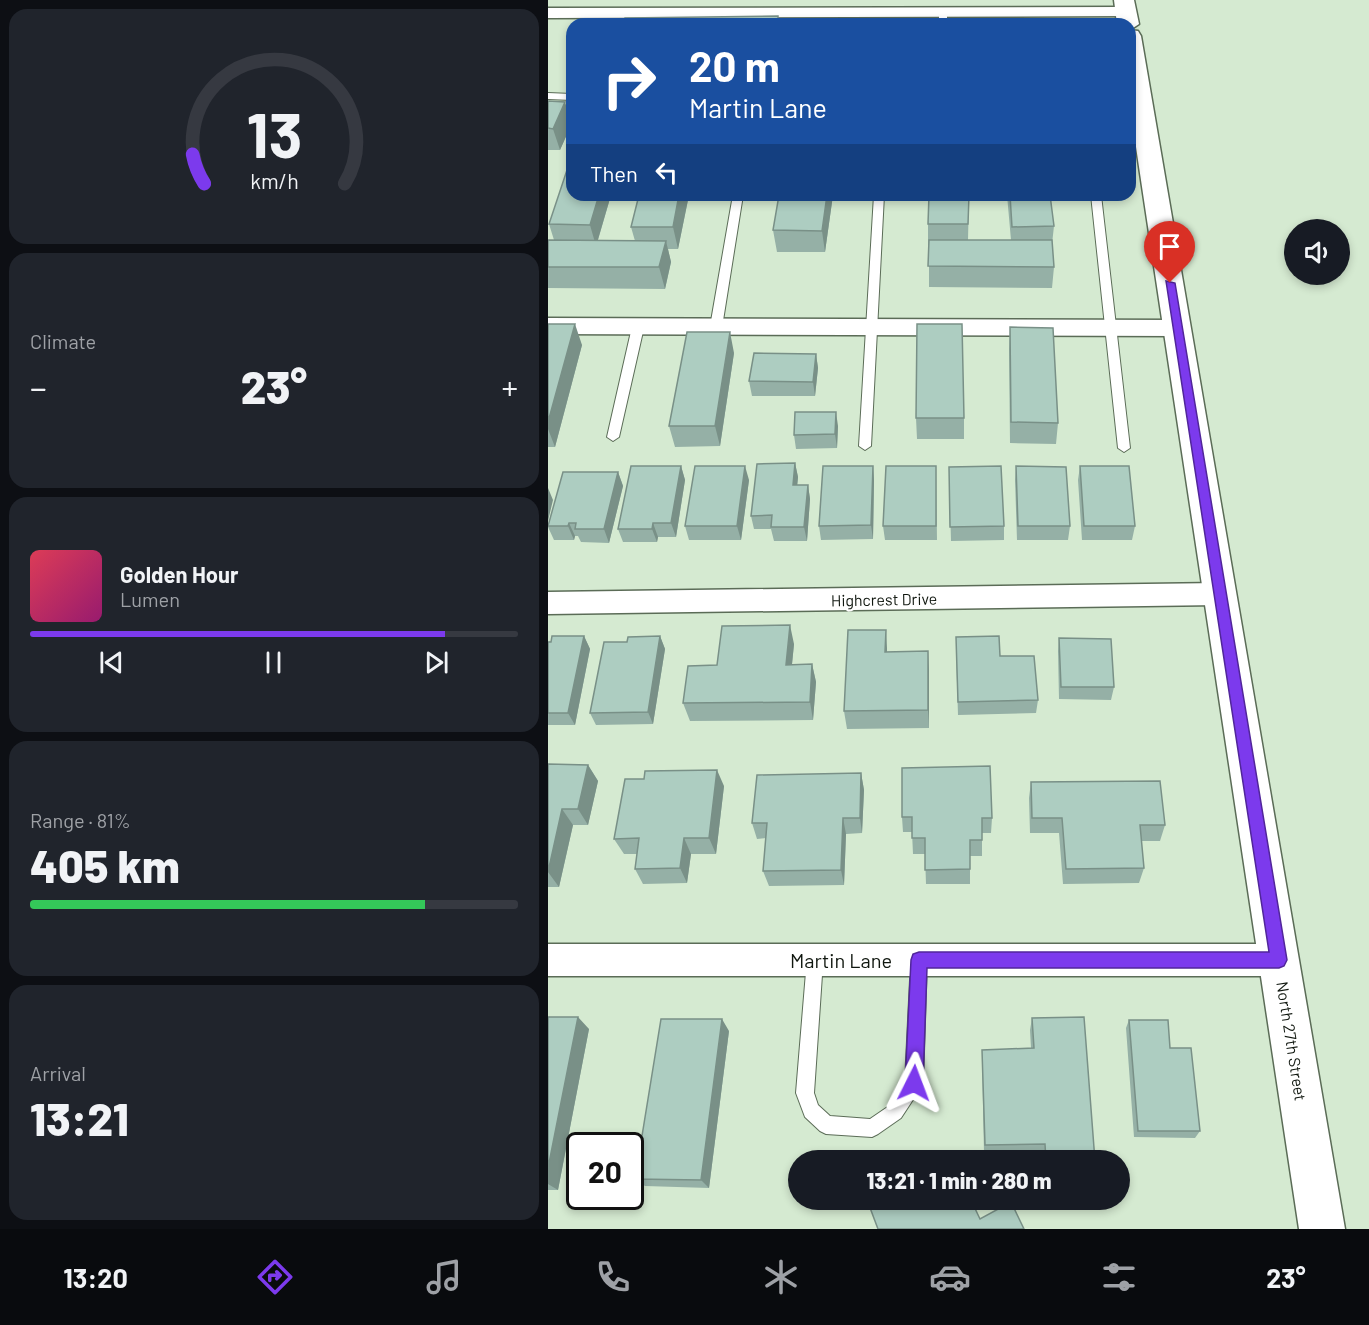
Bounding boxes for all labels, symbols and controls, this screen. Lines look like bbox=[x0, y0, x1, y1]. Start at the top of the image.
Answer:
text: 20 m bbox=[689, 40, 780, 90]
icon: right bbox=[590, 42, 668, 120]
text: Martin Lane bbox=[689, 91, 827, 123]
text: 13 bbox=[246, 96, 302, 170]
icon: left bbox=[650, 156, 683, 189]
text: Then bbox=[590, 160, 638, 186]
text: km/h bbox=[250, 168, 298, 193]
map controls bbox=[1284, 219, 1350, 285]
button: sound bbox=[1284, 219, 1350, 285]
pin bbox=[1144, 221, 1195, 283]
icon: arrive bbox=[1153, 230, 1186, 263]
text: Climate bbox=[30, 329, 96, 353]
text: 23° bbox=[241, 359, 307, 413]
text: − bbox=[30, 367, 47, 407]
text: + bbox=[501, 367, 518, 407]
text: Golden Hour bbox=[120, 561, 238, 587]
text: Lumen bbox=[120, 587, 180, 611]
street label: Highcrest Drive bbox=[831, 589, 937, 609]
icon: previous bbox=[95, 646, 128, 679]
icon: pause bbox=[257, 646, 290, 679]
icon: next bbox=[420, 646, 453, 679]
text: Range · 81% bbox=[30, 808, 131, 832]
text: 405 km bbox=[30, 838, 180, 892]
street label: Martin Lane bbox=[790, 948, 892, 972]
street label: North 27th Street bbox=[1273, 980, 1311, 1102]
position arrow bbox=[882, 1051, 946, 1115]
text: Arrival bbox=[30, 1061, 86, 1085]
text: 13:21 bbox=[30, 1091, 129, 1145]
speed limit sign: 20 bbox=[566, 1132, 644, 1210]
text: 13:21 · 1 min · 280 m bbox=[866, 1167, 1052, 1193]
icon: directions bbox=[254, 1256, 296, 1298]
icon: music bbox=[423, 1256, 465, 1298]
icon: phone bbox=[592, 1256, 634, 1298]
icon: climate bbox=[760, 1256, 802, 1298]
icon: car bbox=[929, 1256, 971, 1298]
icon: filters bbox=[1098, 1256, 1140, 1298]
text: 13:20 bbox=[63, 1261, 128, 1293]
text: 23° bbox=[1266, 1261, 1306, 1293]

